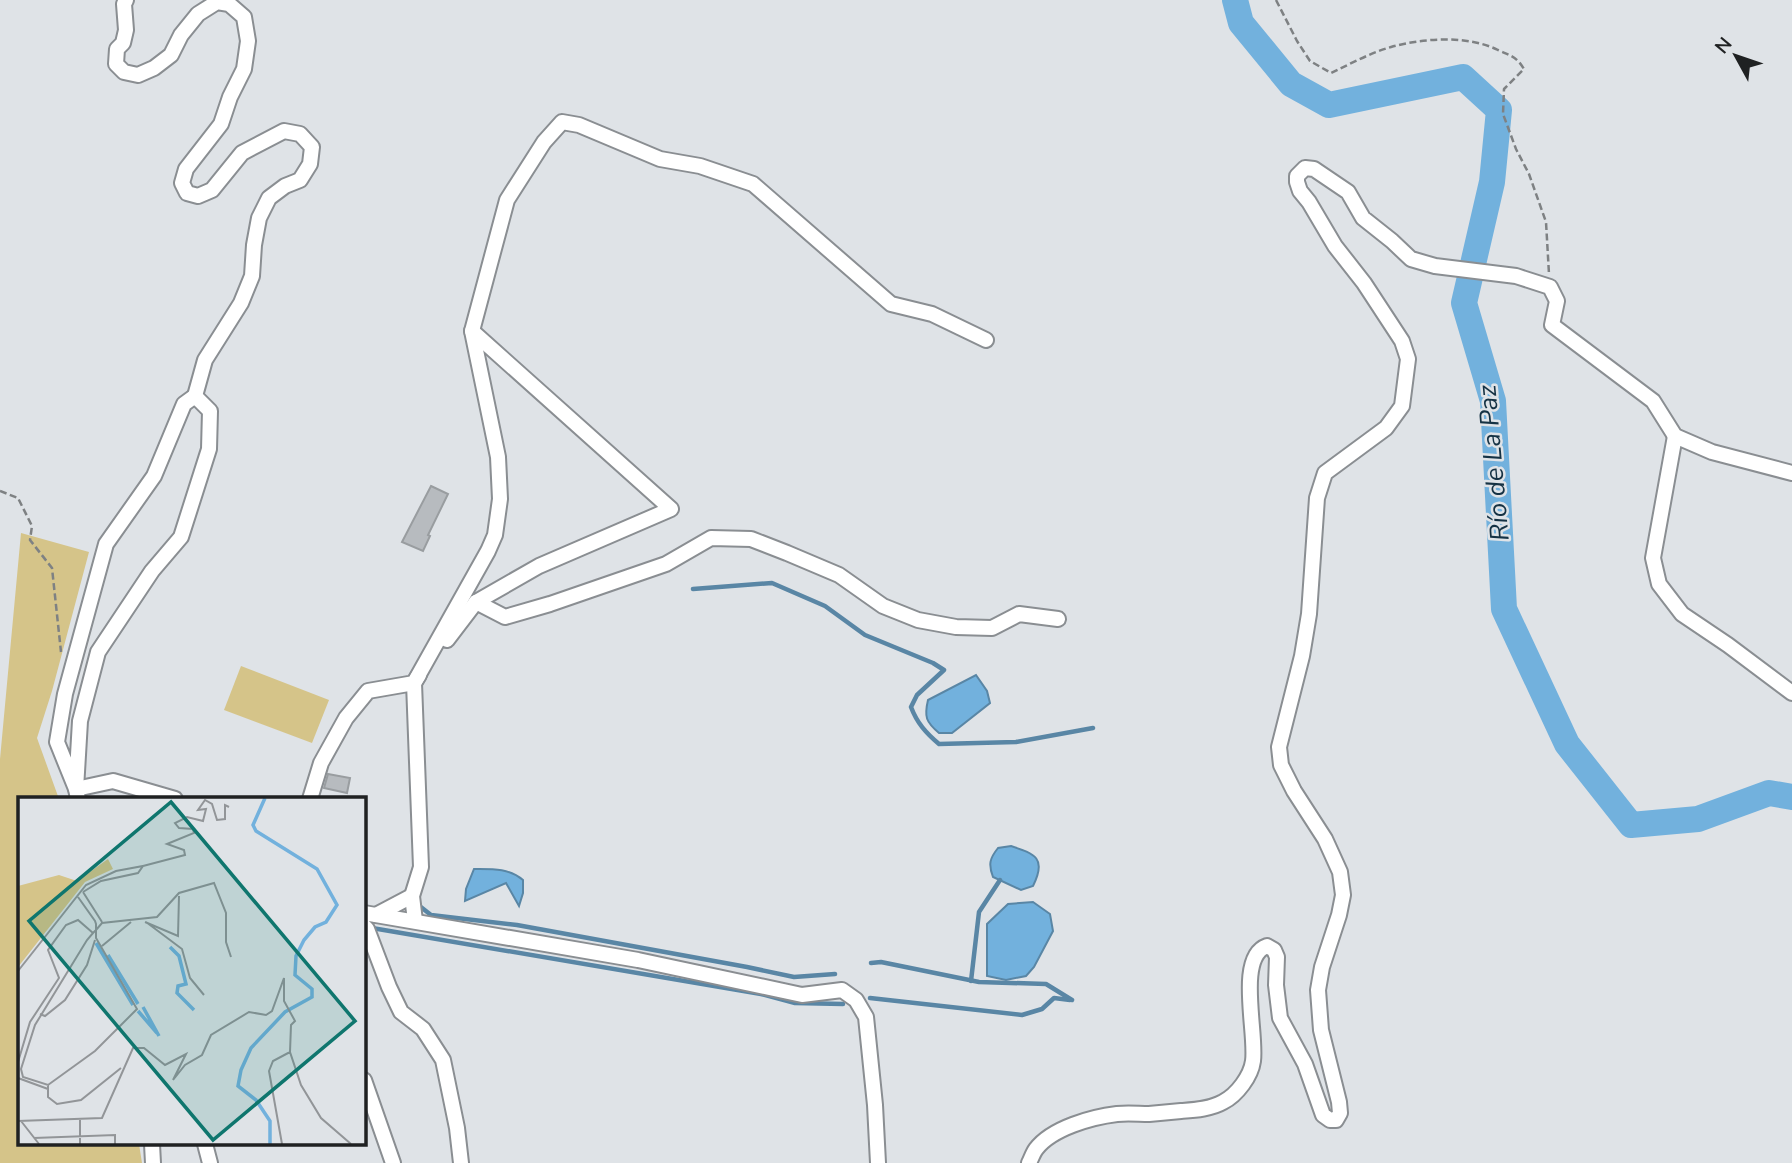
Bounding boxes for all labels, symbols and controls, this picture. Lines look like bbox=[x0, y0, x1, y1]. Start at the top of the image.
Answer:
north arrow bbox=[1701, 21, 1771, 91]
text: N bbox=[1709, 32, 1738, 60]
water label: Río de La Paz bbox=[1469, 383, 1518, 542]
inset map bbox=[18, 797, 366, 1146]

